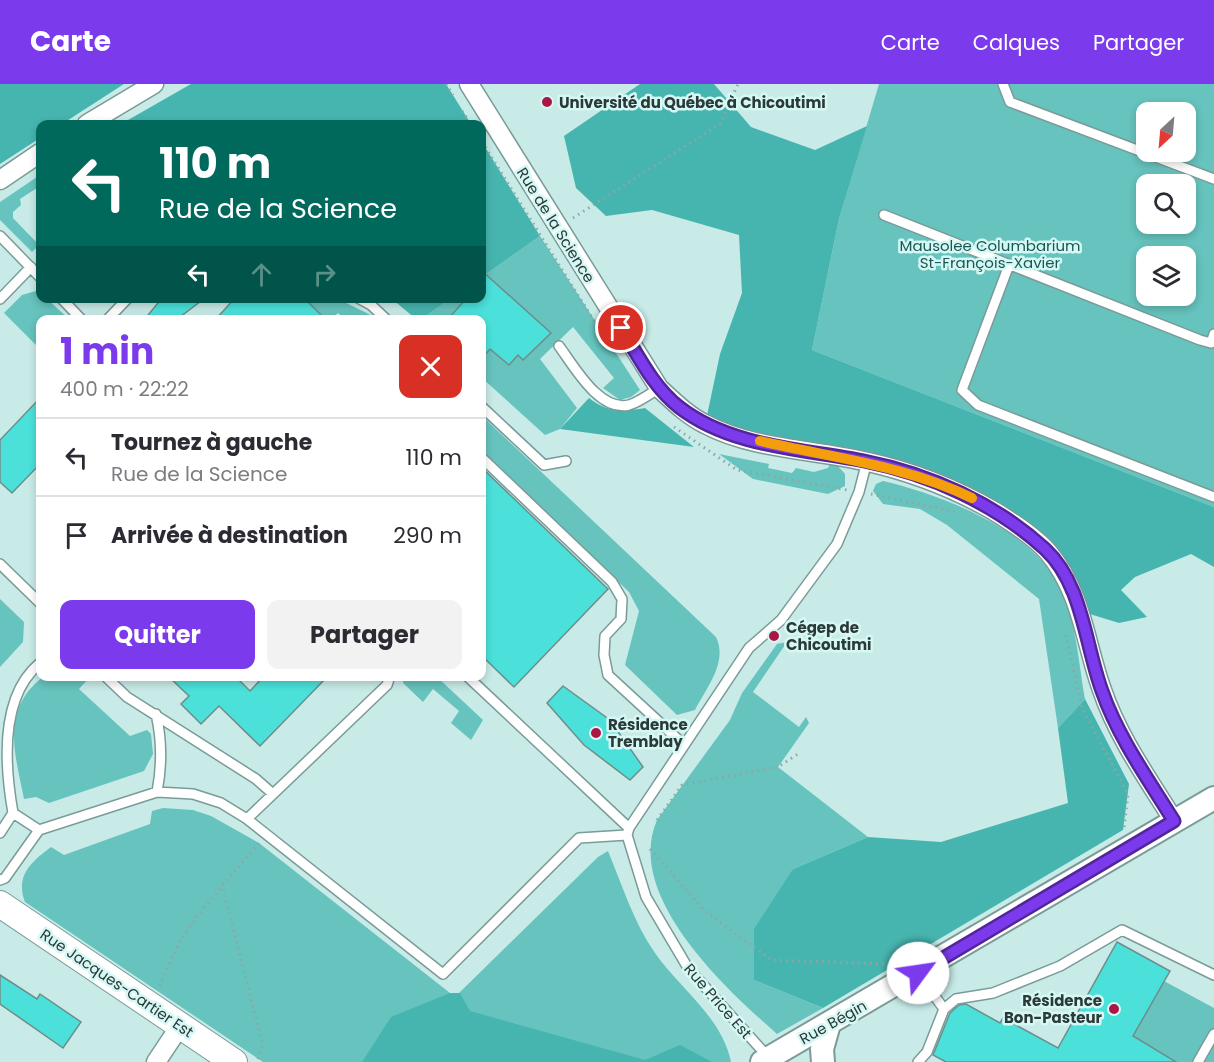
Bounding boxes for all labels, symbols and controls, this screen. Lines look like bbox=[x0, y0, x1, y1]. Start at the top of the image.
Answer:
text: Carte bbox=[30, 22, 111, 61]
text: Carte bbox=[881, 28, 940, 57]
text: Calques bbox=[973, 28, 1060, 57]
text: Partager bbox=[1093, 28, 1184, 57]
place label: Université du Québec à Chicoutimi bbox=[559, 92, 826, 113]
marker: Université du Québec à Chicoutimi bbox=[540, 95, 554, 109]
north arrow bbox=[1136, 102, 1196, 162]
map controls bbox=[1136, 102, 1196, 306]
text: 110 m bbox=[159, 134, 271, 193]
icon: left bbox=[60, 144, 138, 222]
street label: Rue de la Science bbox=[512, 163, 600, 287]
button: search bbox=[1136, 174, 1196, 234]
text: Rue de la Science bbox=[159, 190, 397, 227]
park label: Mausolee Columbarium St-François-Xavier bbox=[900, 235, 1080, 273]
button: layers bbox=[1136, 246, 1196, 306]
icon: left bbox=[182, 258, 215, 291]
icon: ahead bbox=[245, 258, 278, 291]
icon: right bbox=[308, 258, 341, 291]
pin bbox=[595, 302, 646, 353]
icon: arrive bbox=[604, 311, 637, 344]
text: 1 min bbox=[60, 326, 154, 377]
button: close bbox=[399, 335, 462, 398]
text: 400 m · 22:22 bbox=[60, 375, 189, 403]
text: Tournez à gauche bbox=[111, 427, 312, 458]
icon: left bbox=[60, 441, 93, 474]
text: 110 m bbox=[406, 442, 462, 473]
text: Rue de la Science bbox=[111, 460, 287, 488]
icon: arrive bbox=[60, 519, 93, 552]
text: Arrivée à destination bbox=[111, 520, 348, 551]
text: 290 m bbox=[393, 520, 462, 551]
button: Quitter bbox=[60, 600, 255, 669]
button: Partager bbox=[267, 600, 462, 669]
place label: Cégep de Chicoutimi bbox=[786, 617, 872, 655]
marker: Cégep de Chicoutimi bbox=[767, 629, 781, 643]
place label: Résidence Tremblay bbox=[608, 714, 688, 752]
marker: Résidence Tremblay bbox=[589, 726, 603, 740]
street label: Rue Jacques-Cartier Est bbox=[36, 924, 198, 1042]
position arrow bbox=[886, 941, 950, 1005]
street label: Rue Price Est bbox=[679, 959, 757, 1043]
place label: Résidence Bon-Pasteur bbox=[1004, 990, 1103, 1028]
street label: Rue Bégin bbox=[796, 995, 870, 1049]
marker: Résidence Bon-Pasteur bbox=[1107, 1002, 1121, 1016]

